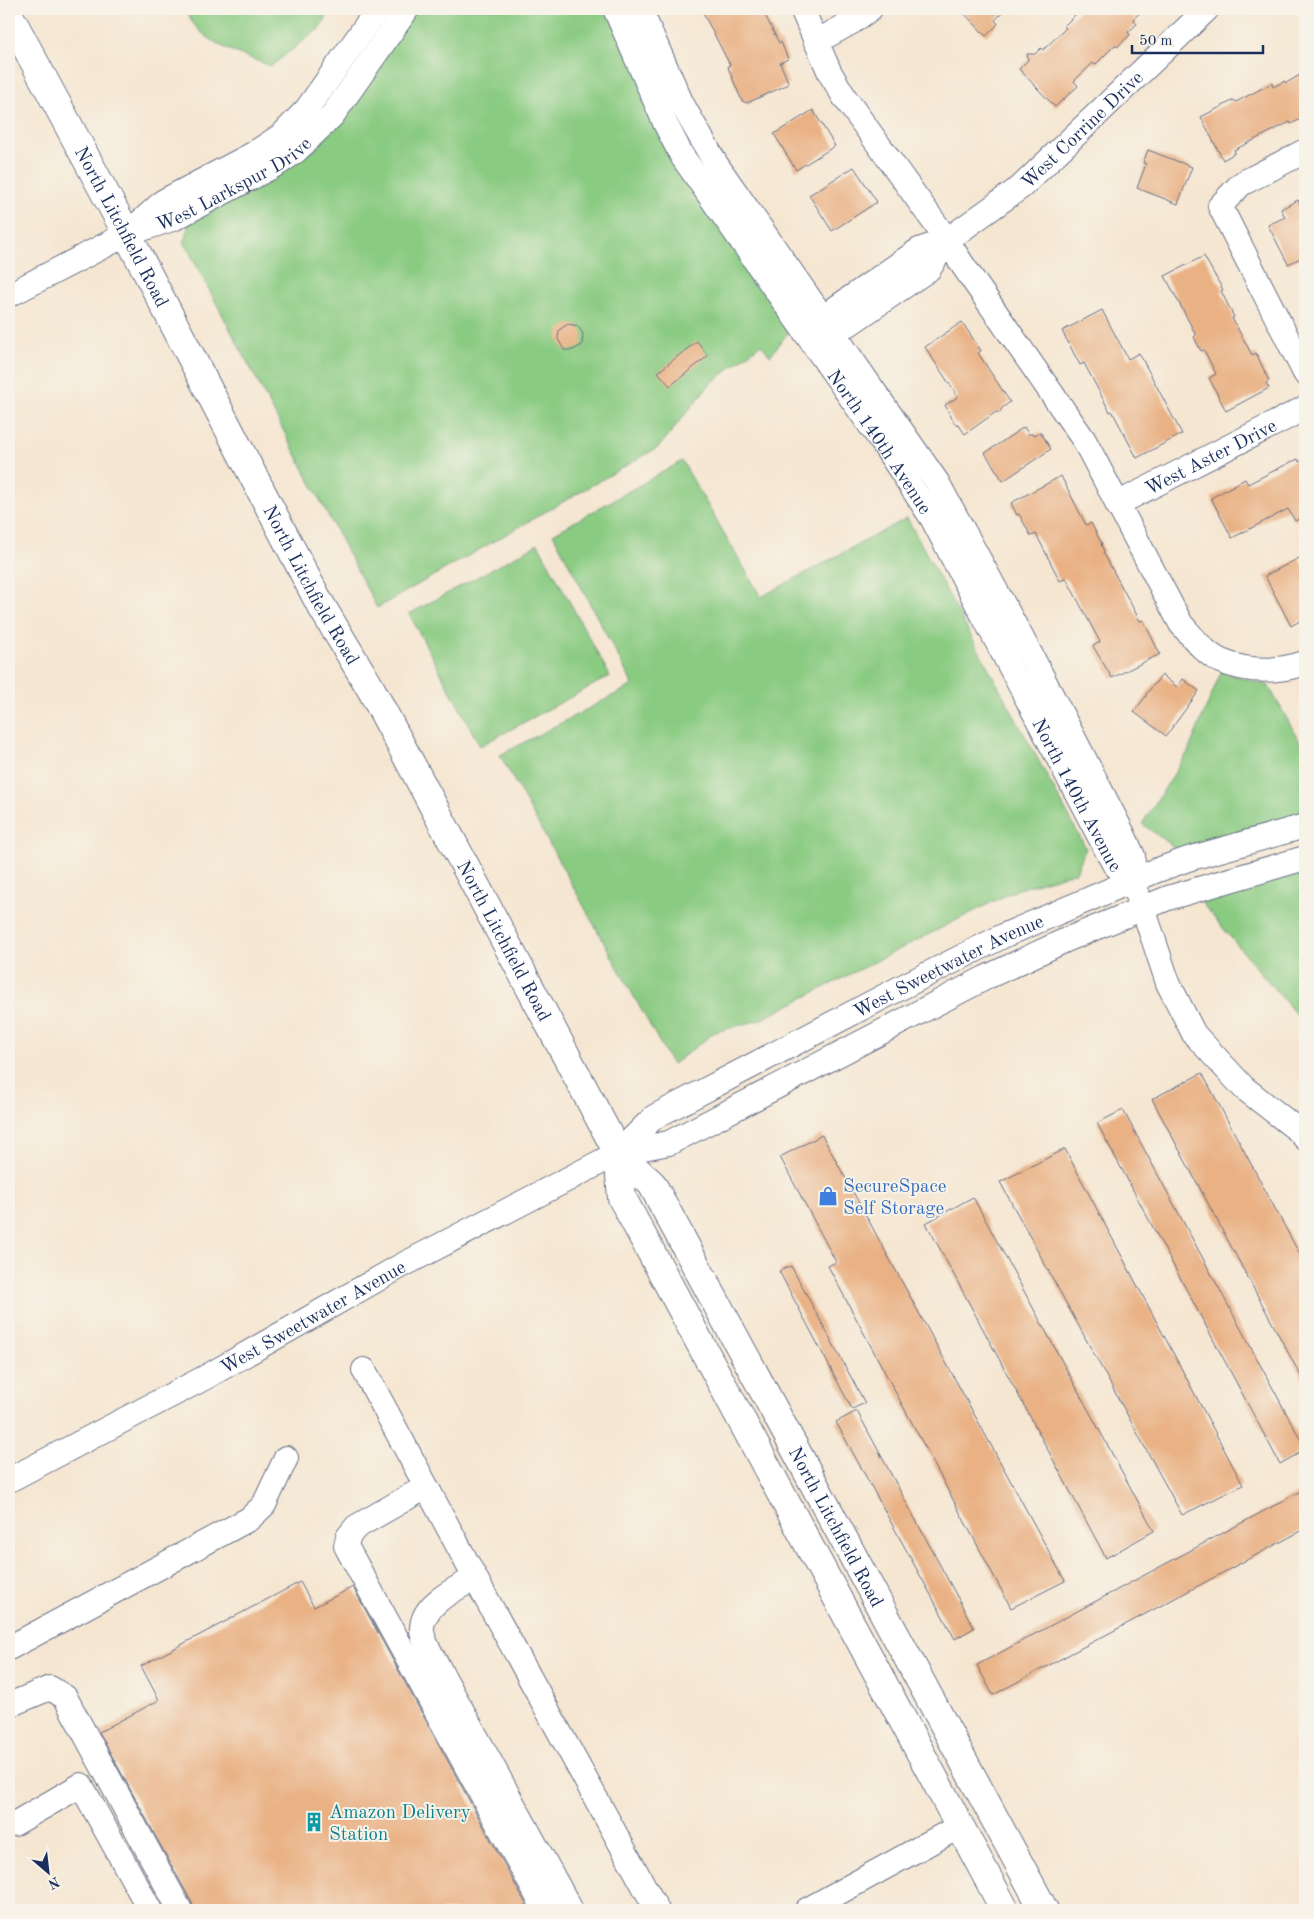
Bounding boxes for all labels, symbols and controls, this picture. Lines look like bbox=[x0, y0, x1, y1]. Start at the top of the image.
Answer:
scale bar bbox=[1132, 22, 1263, 54]
text: 50 m bbox=[1139, 34, 1173, 49]
street label: West Corrine Drive bbox=[1019, 69, 1148, 193]
street label: West Larkspur Drive bbox=[154, 135, 316, 236]
street label: North Litchfield Road bbox=[70, 144, 171, 311]
street label: North 140th Avenue bbox=[823, 367, 934, 518]
street label: West Aster Drive bbox=[1143, 417, 1280, 500]
street label: North Litchfield Road bbox=[258, 503, 361, 669]
street label: North 140th Avenue bbox=[1027, 716, 1124, 877]
street label: North Litchfield Road bbox=[452, 858, 553, 1025]
street label: West Sweetwater Avenue bbox=[851, 913, 1047, 1023]
place label: SecureSpace Self Storage bbox=[843, 1178, 947, 1219]
shop icon: SecureSpace Self Storage bbox=[817, 1185, 839, 1207]
street label: West Sweetwater Avenue bbox=[218, 1258, 409, 1379]
street label: North Litchfield Road bbox=[784, 1444, 886, 1611]
place label: Amazon Delivery Station bbox=[329, 1804, 471, 1845]
building icon: Amazon Delivery Station bbox=[303, 1811, 325, 1833]
north arrow bbox=[22, 1846, 72, 1896]
text: N bbox=[45, 1874, 62, 1891]

